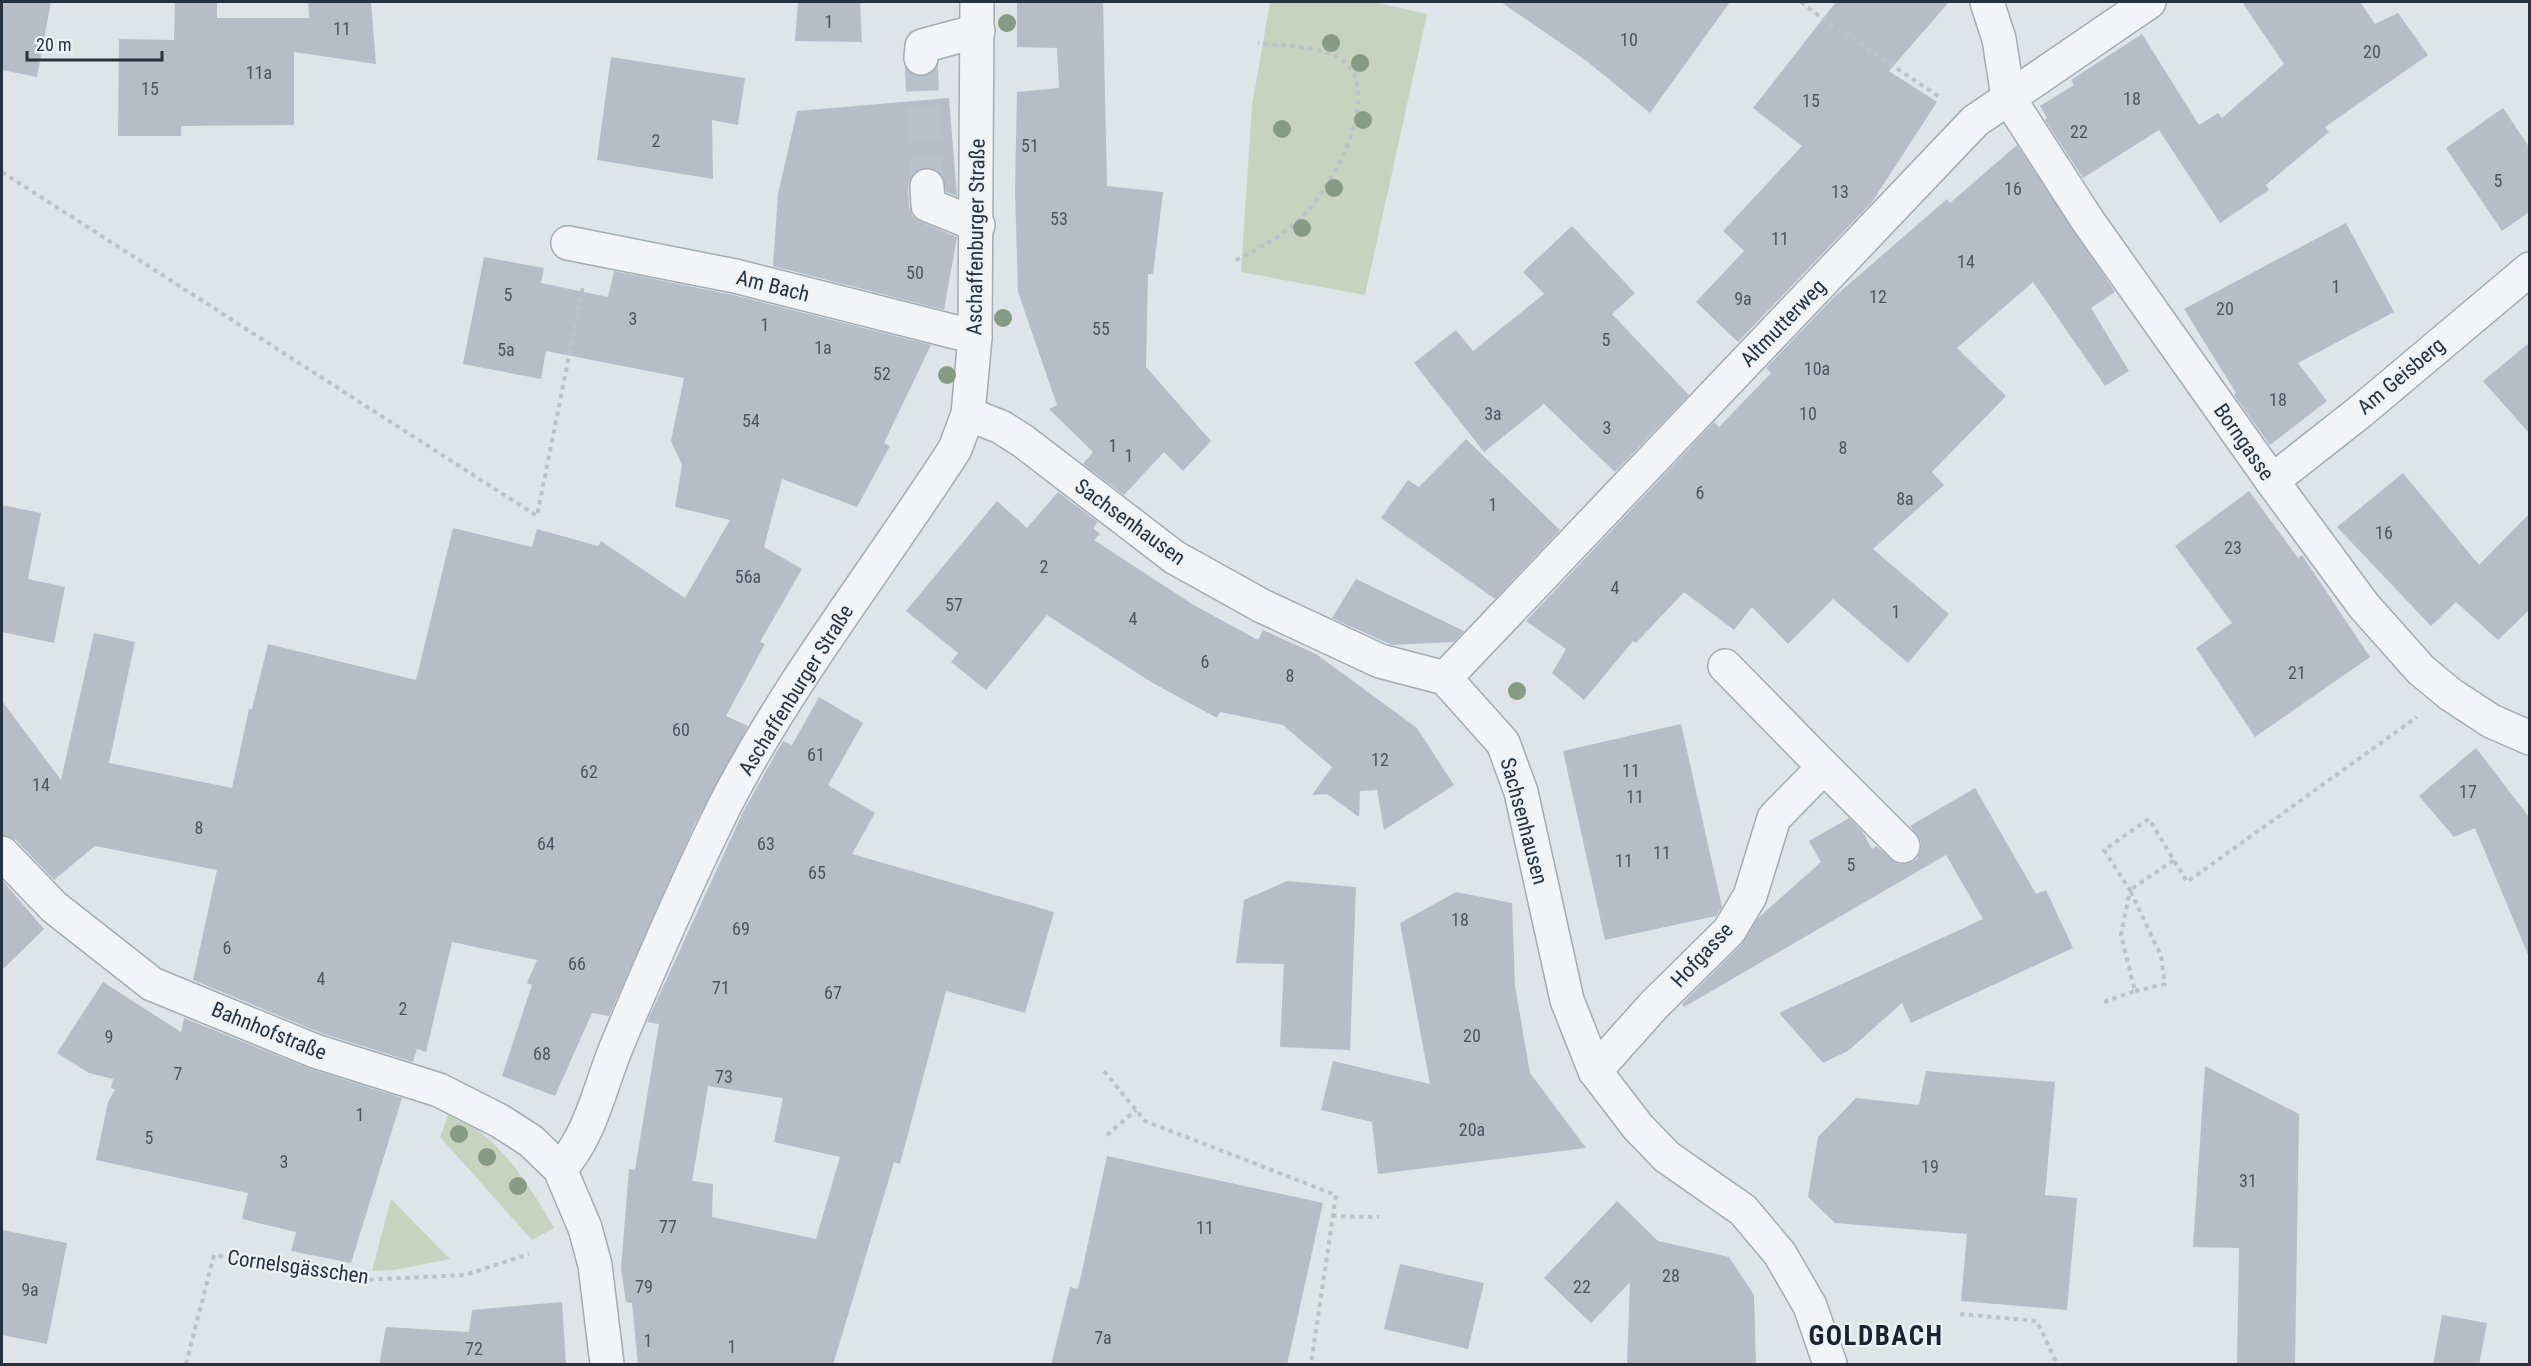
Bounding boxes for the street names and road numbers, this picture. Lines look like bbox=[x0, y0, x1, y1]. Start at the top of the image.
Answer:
street label: Aschaffenburger Straße bbox=[962, 138, 990, 336]
street label: Am Bach bbox=[734, 265, 812, 307]
street label: Altmutterweg bbox=[1736, 274, 1830, 372]
street label: Am Geisberg bbox=[2353, 333, 2449, 419]
street label: Borngasse bbox=[2209, 399, 2279, 485]
street label: Sachsenhausen bbox=[1070, 474, 1190, 570]
street label: Aschaffenburger Straße bbox=[734, 600, 858, 780]
street label: Sachsenhausen bbox=[1496, 755, 1552, 887]
street label: Hofgasse bbox=[1666, 918, 1738, 992]
street label: Bahnhofstraße bbox=[208, 997, 330, 1065]
street label: Cornelsgässchen bbox=[226, 1245, 370, 1289]

